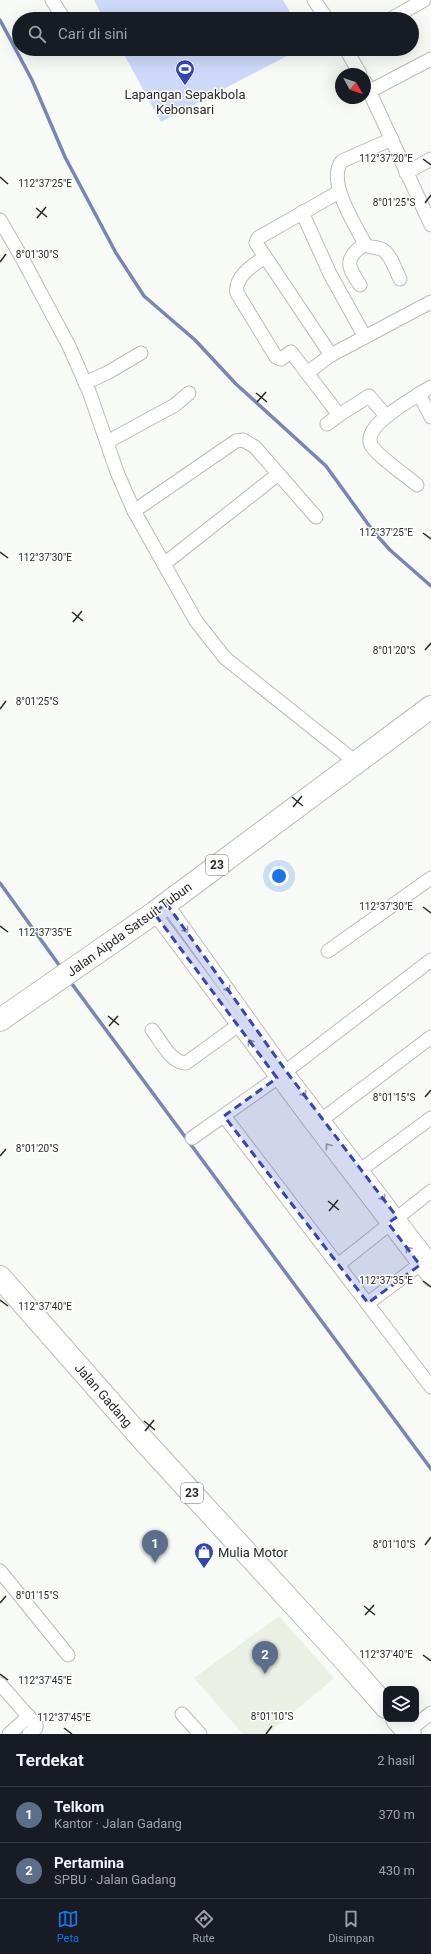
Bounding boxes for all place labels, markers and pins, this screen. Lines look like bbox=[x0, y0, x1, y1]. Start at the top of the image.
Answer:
sports icon: Lapangan Sepakbola Kebonsari bbox=[174, 58, 196, 86]
place label: Lapangan Sepakbola Kebonsari bbox=[125, 87, 245, 117]
pin: 1 bbox=[142, 1530, 168, 1563]
shop icon: Mulia Motor bbox=[193, 1541, 215, 1569]
place label: Mulia Motor bbox=[218, 1545, 288, 1560]
pin: 2 bbox=[252, 1641, 278, 1674]

